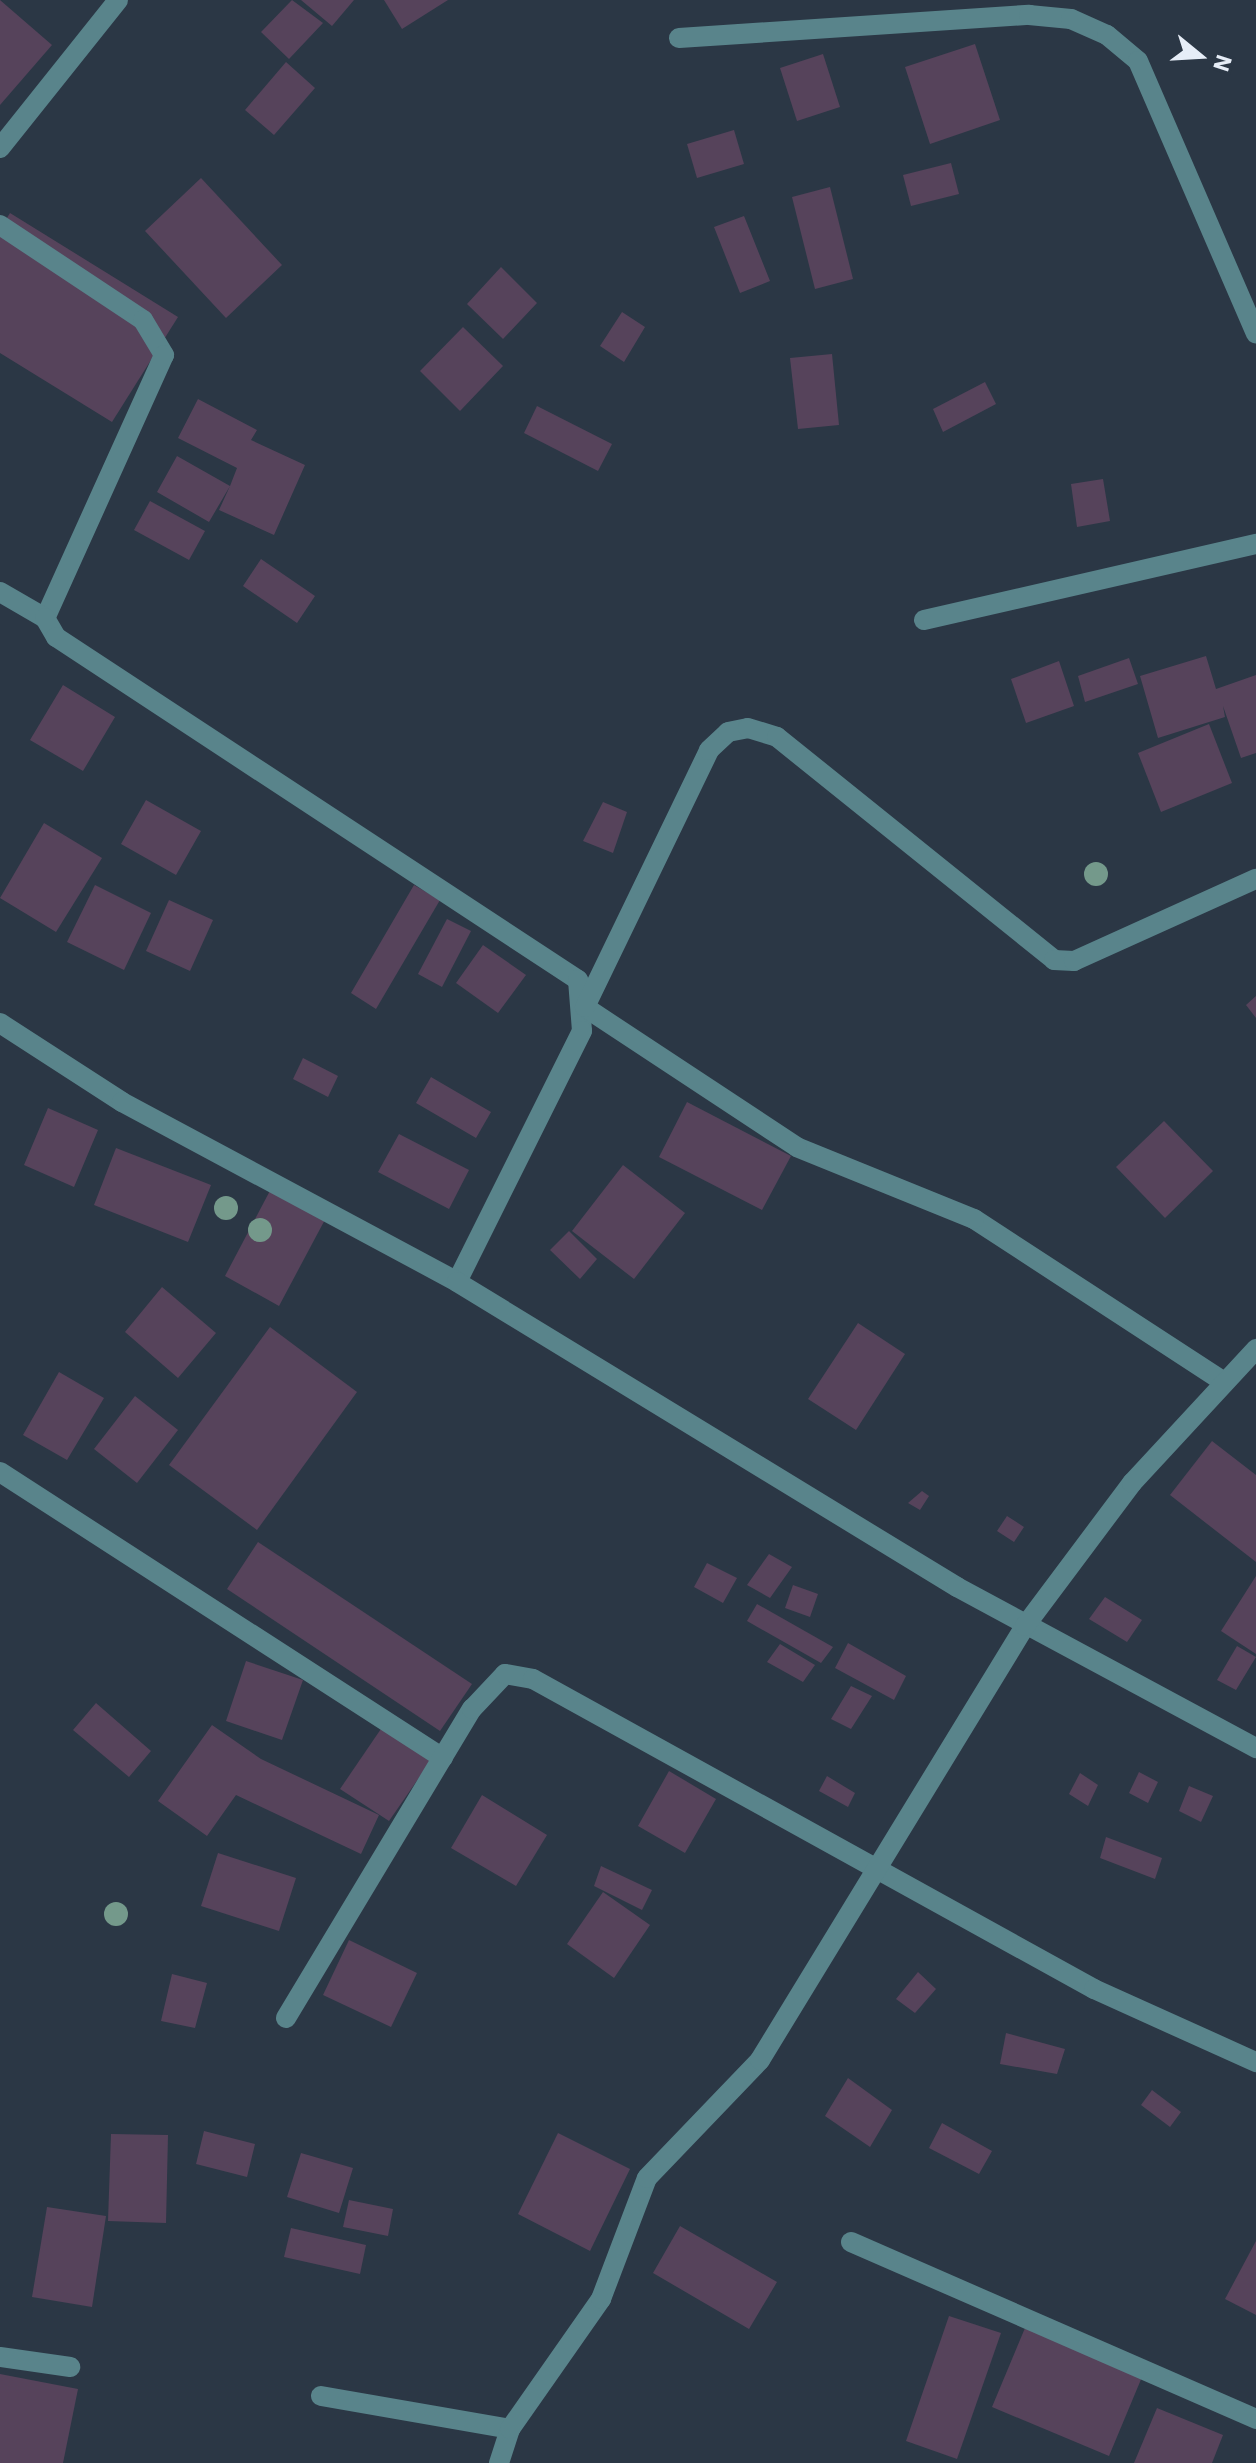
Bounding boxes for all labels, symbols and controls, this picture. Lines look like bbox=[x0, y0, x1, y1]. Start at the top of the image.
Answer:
north arrow bbox=[1160, 16, 1240, 96]
text: N bbox=[1207, 52, 1240, 76]

